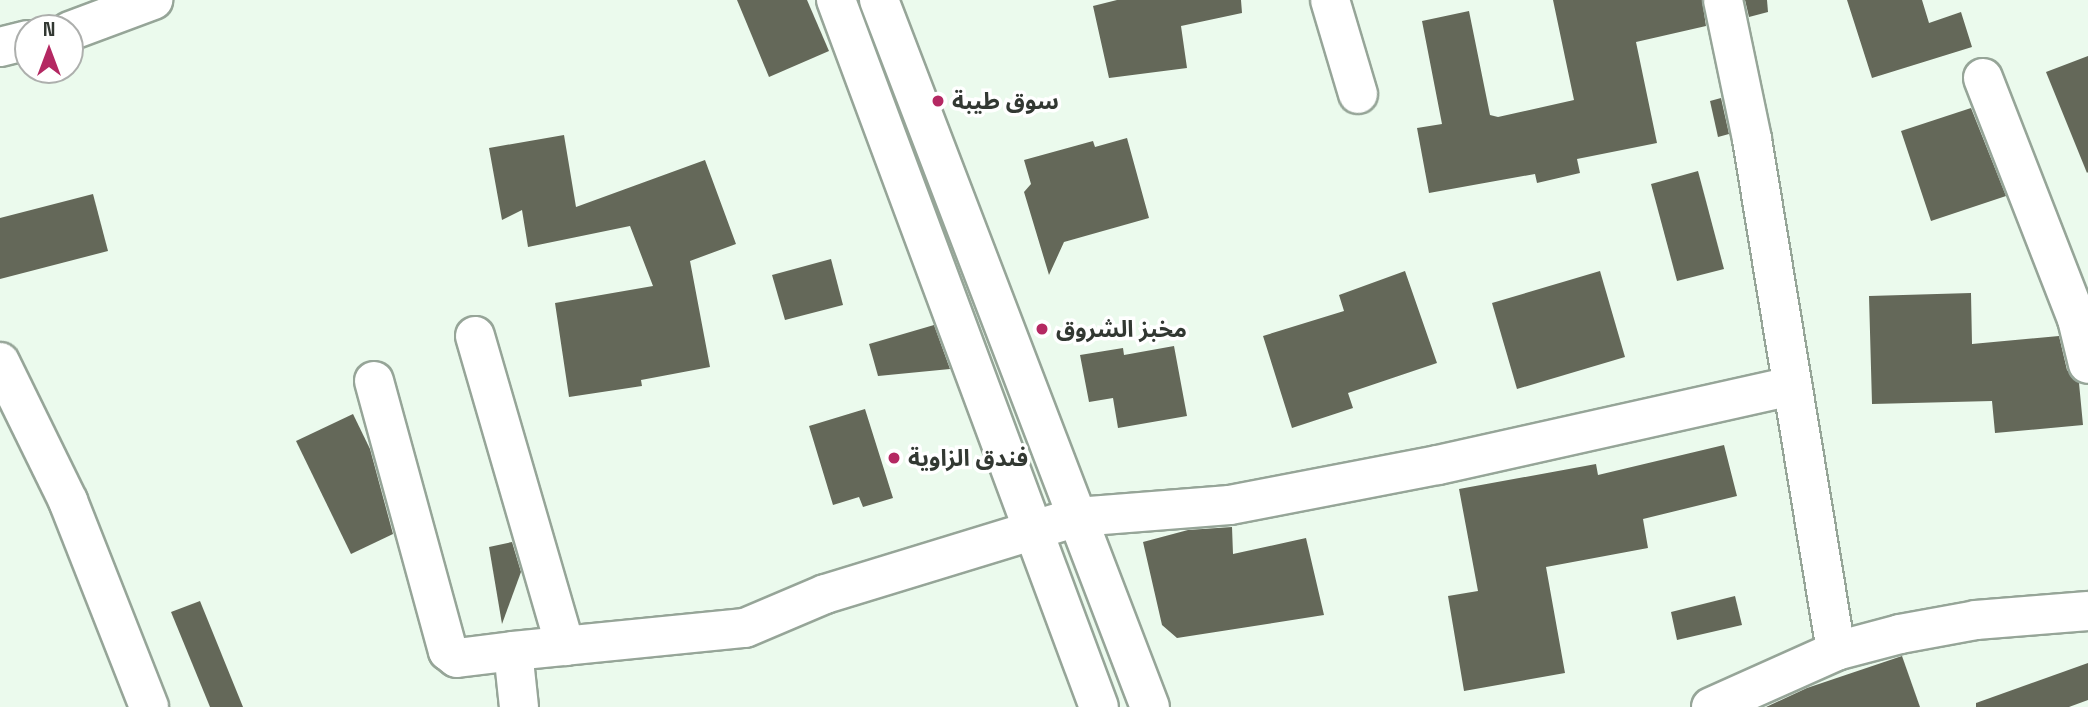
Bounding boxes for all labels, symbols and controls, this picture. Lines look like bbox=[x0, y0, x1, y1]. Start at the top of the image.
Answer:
north arrow bbox=[14, 14, 84, 84]
text: N bbox=[43, 17, 55, 42]
place label: سوق طيبة bbox=[952, 87, 1059, 115]
marker: سوق طيبة bbox=[930, 93, 946, 109]
place label: مخبز الشروق bbox=[1056, 315, 1187, 343]
marker: مخبز الشروق bbox=[1034, 321, 1050, 337]
place label: فندق الزاوية bbox=[908, 444, 1028, 472]
marker: فندق الزاوية bbox=[886, 450, 902, 466]

